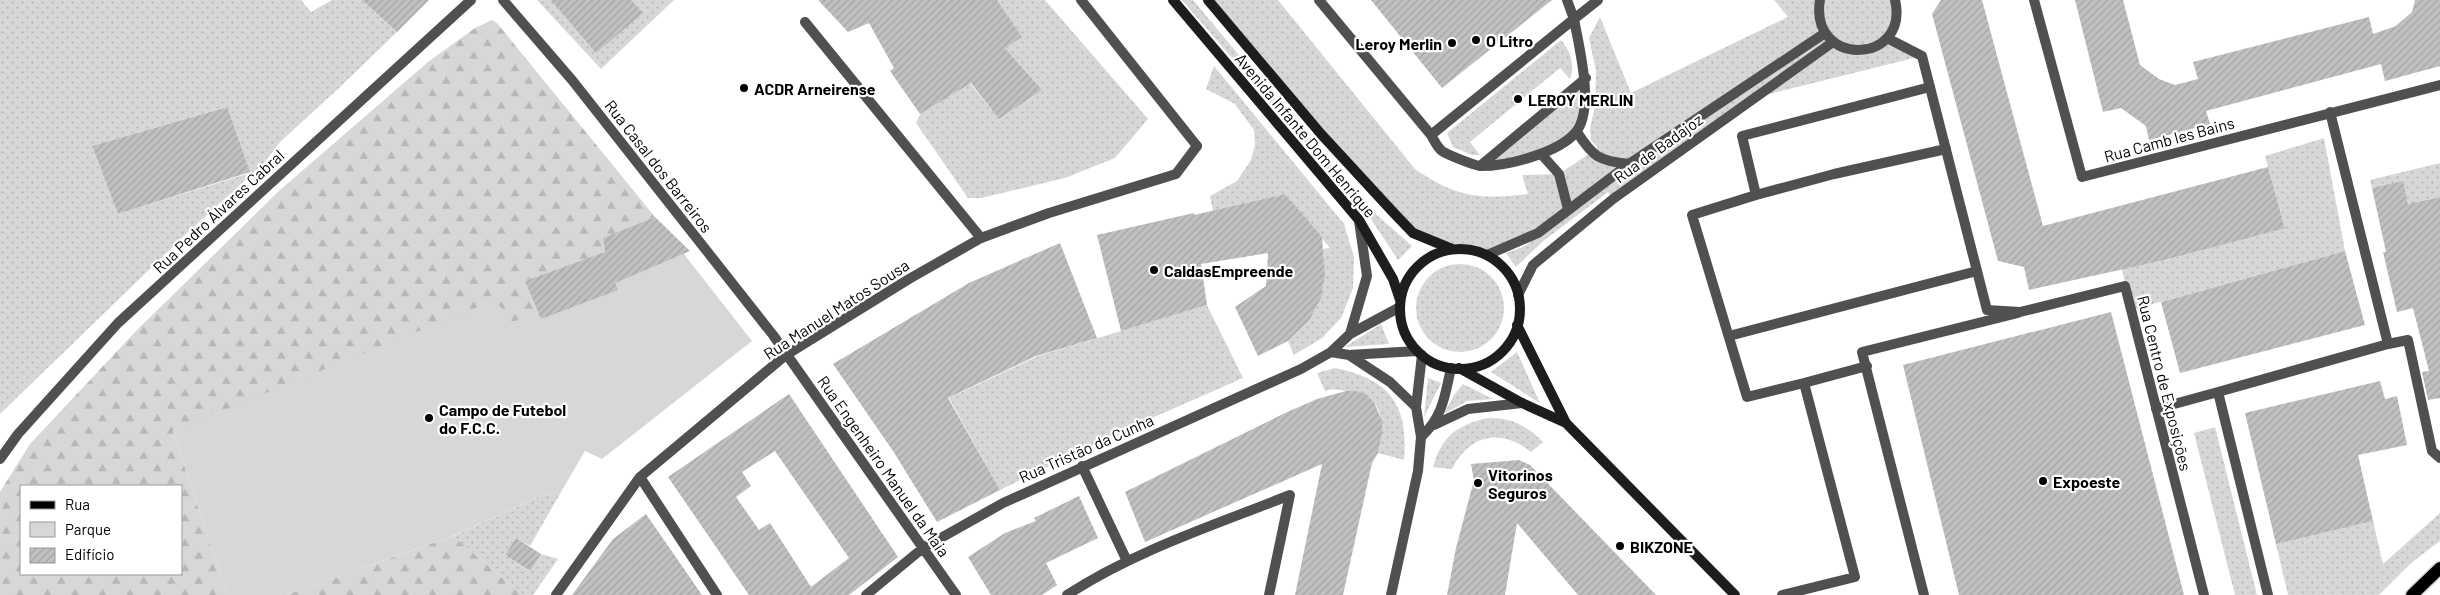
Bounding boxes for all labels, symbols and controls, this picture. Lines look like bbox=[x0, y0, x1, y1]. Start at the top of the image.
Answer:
place label: O Litro bbox=[1486, 31, 1533, 50]
place label: Leroy Merlin bbox=[1355, 34, 1442, 53]
marker: O Litro bbox=[1470, 34, 1482, 46]
marker: Leroy Merlin bbox=[1446, 37, 1458, 49]
street label: Avenida Infante Dom Henrique bbox=[1232, 49, 1380, 221]
place label: ACDR Arneirense bbox=[754, 79, 876, 98]
marker: ACDR Arneirense bbox=[738, 82, 750, 94]
place label: LEROY MERLIN bbox=[1528, 90, 1634, 109]
marker: LEROY MERLIN bbox=[1512, 93, 1524, 105]
street label: Rua Casal dos Barreiros bbox=[601, 96, 717, 236]
street label: Rua de Badajoz bbox=[1610, 109, 1706, 187]
street label: Rua Camb les Bains bbox=[2102, 112, 2236, 166]
street label: Rua Pedro Álvares Cabral bbox=[149, 145, 287, 277]
street label: Rua Manuel Matos Sousa bbox=[760, 255, 912, 363]
place label: CaldasEmpreende bbox=[1164, 261, 1294, 280]
marker: CaldasEmpreende bbox=[1148, 264, 1160, 276]
street label: Rua Centro de Exposições bbox=[2134, 293, 2196, 473]
street label: Rua Engenheiro Manuel da Maia bbox=[814, 372, 954, 560]
place label: Campo de Futebol do F.C.C. bbox=[439, 400, 566, 437]
street label: Rua Tristão da Cunha bbox=[1016, 410, 1156, 486]
marker: Campo de Futebol do F.C.C. bbox=[423, 412, 435, 424]
place label: Vitorinos Seguros bbox=[1488, 465, 1553, 502]
place label: Expoeste bbox=[2053, 472, 2121, 491]
marker: Expoeste bbox=[2037, 475, 2049, 487]
marker: Vitorinos Seguros bbox=[1472, 477, 1484, 489]
legend bbox=[20, 485, 182, 575]
text: Rua bbox=[65, 495, 90, 513]
text: Parque bbox=[65, 520, 111, 538]
place label: BIKZONE bbox=[1630, 537, 1693, 556]
marker: BIKZONE bbox=[1614, 540, 1626, 552]
text: Edifício bbox=[65, 545, 114, 563]

